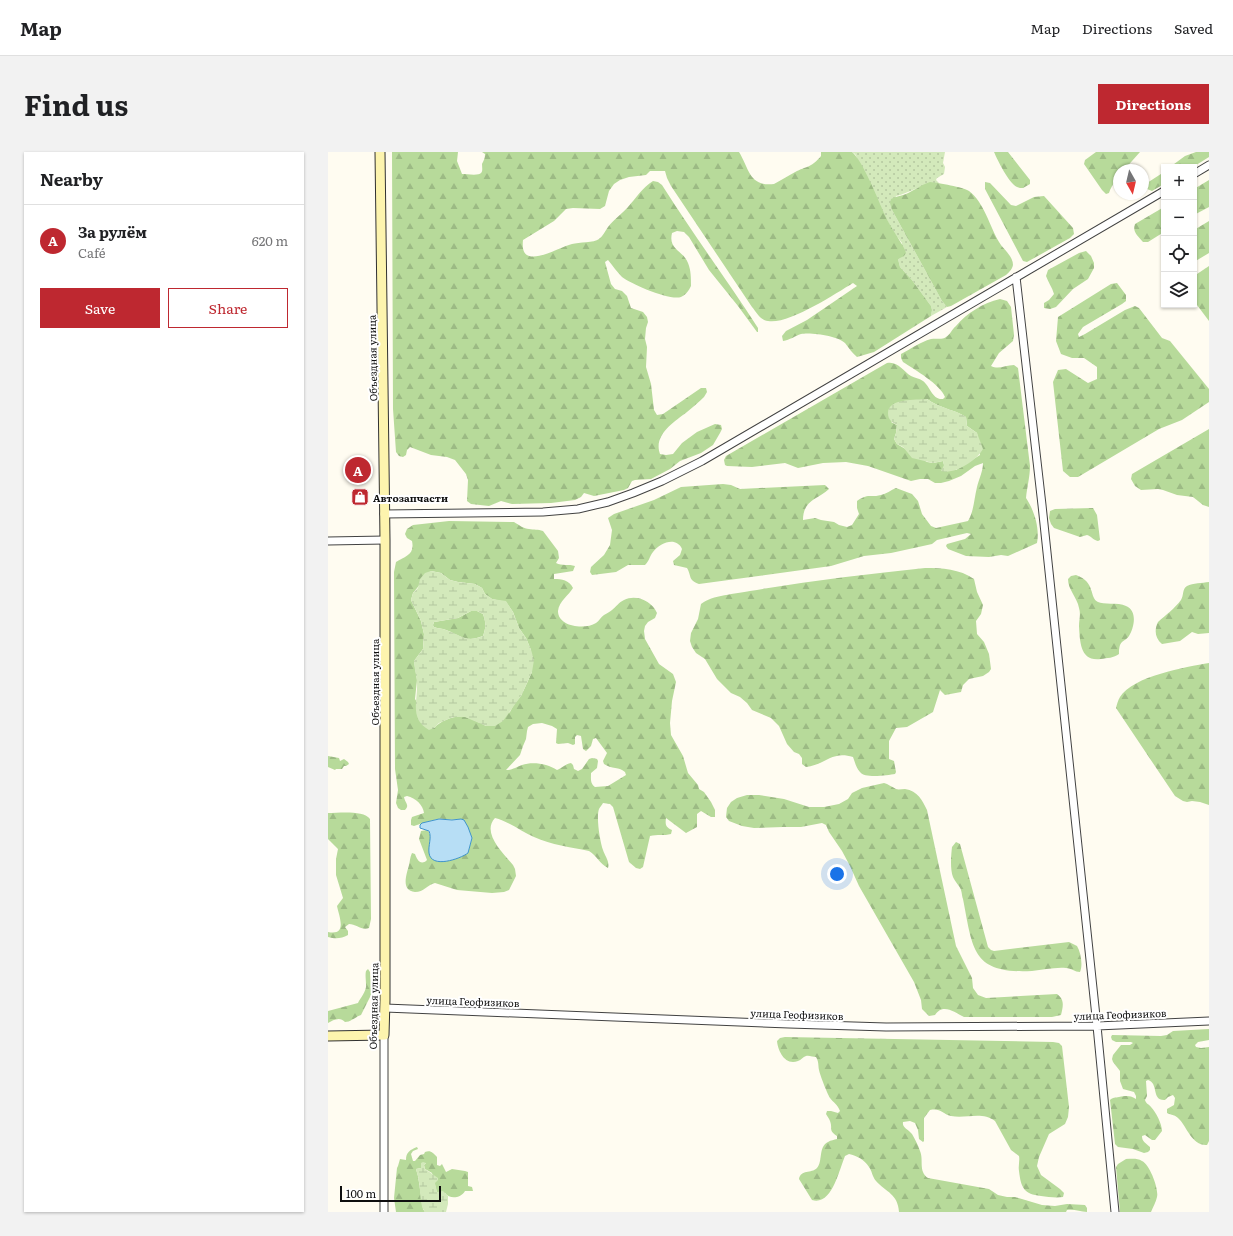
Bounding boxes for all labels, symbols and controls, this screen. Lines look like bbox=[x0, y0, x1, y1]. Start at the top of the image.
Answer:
text: Map bbox=[20, 14, 62, 42]
text: Map bbox=[1030, 18, 1060, 38]
text: Directions bbox=[1082, 18, 1152, 38]
text: Saved bbox=[1174, 18, 1213, 38]
text: Find us bbox=[24, 83, 128, 125]
button: Directions bbox=[1098, 84, 1209, 124]
north arrow bbox=[1113, 164, 1149, 200]
map controls bbox=[1161, 164, 1197, 308]
button: + bbox=[1161, 164, 1197, 200]
text: Nearby bbox=[40, 166, 103, 191]
button: − bbox=[1161, 200, 1197, 236]
text: За рулём bbox=[78, 220, 147, 243]
text: A bbox=[48, 231, 58, 250]
text: 620 m bbox=[252, 231, 288, 250]
button: locate bbox=[1161, 236, 1197, 272]
text: Café bbox=[78, 243, 106, 262]
button: layers bbox=[1161, 272, 1197, 308]
button: Save bbox=[40, 288, 160, 328]
button: Share bbox=[168, 288, 288, 328]
street label: Объездная улица bbox=[364, 314, 380, 402]
pin: A bbox=[345, 455, 371, 485]
shop icon: Автозапчасти bbox=[350, 487, 370, 507]
place label: Автозапчасти bbox=[373, 490, 448, 505]
street label: Объездная улица bbox=[367, 638, 382, 725]
your location bbox=[827, 864, 847, 884]
street label: Объездная улица bbox=[365, 962, 381, 1050]
street label: улица Геофизиков bbox=[426, 992, 520, 1010]
street label: улица Геофизиков bbox=[750, 1005, 844, 1023]
street label: улица Геофизиков bbox=[1073, 1005, 1167, 1023]
scale bar bbox=[340, 1184, 441, 1203]
text: 100 m bbox=[346, 1185, 376, 1201]

